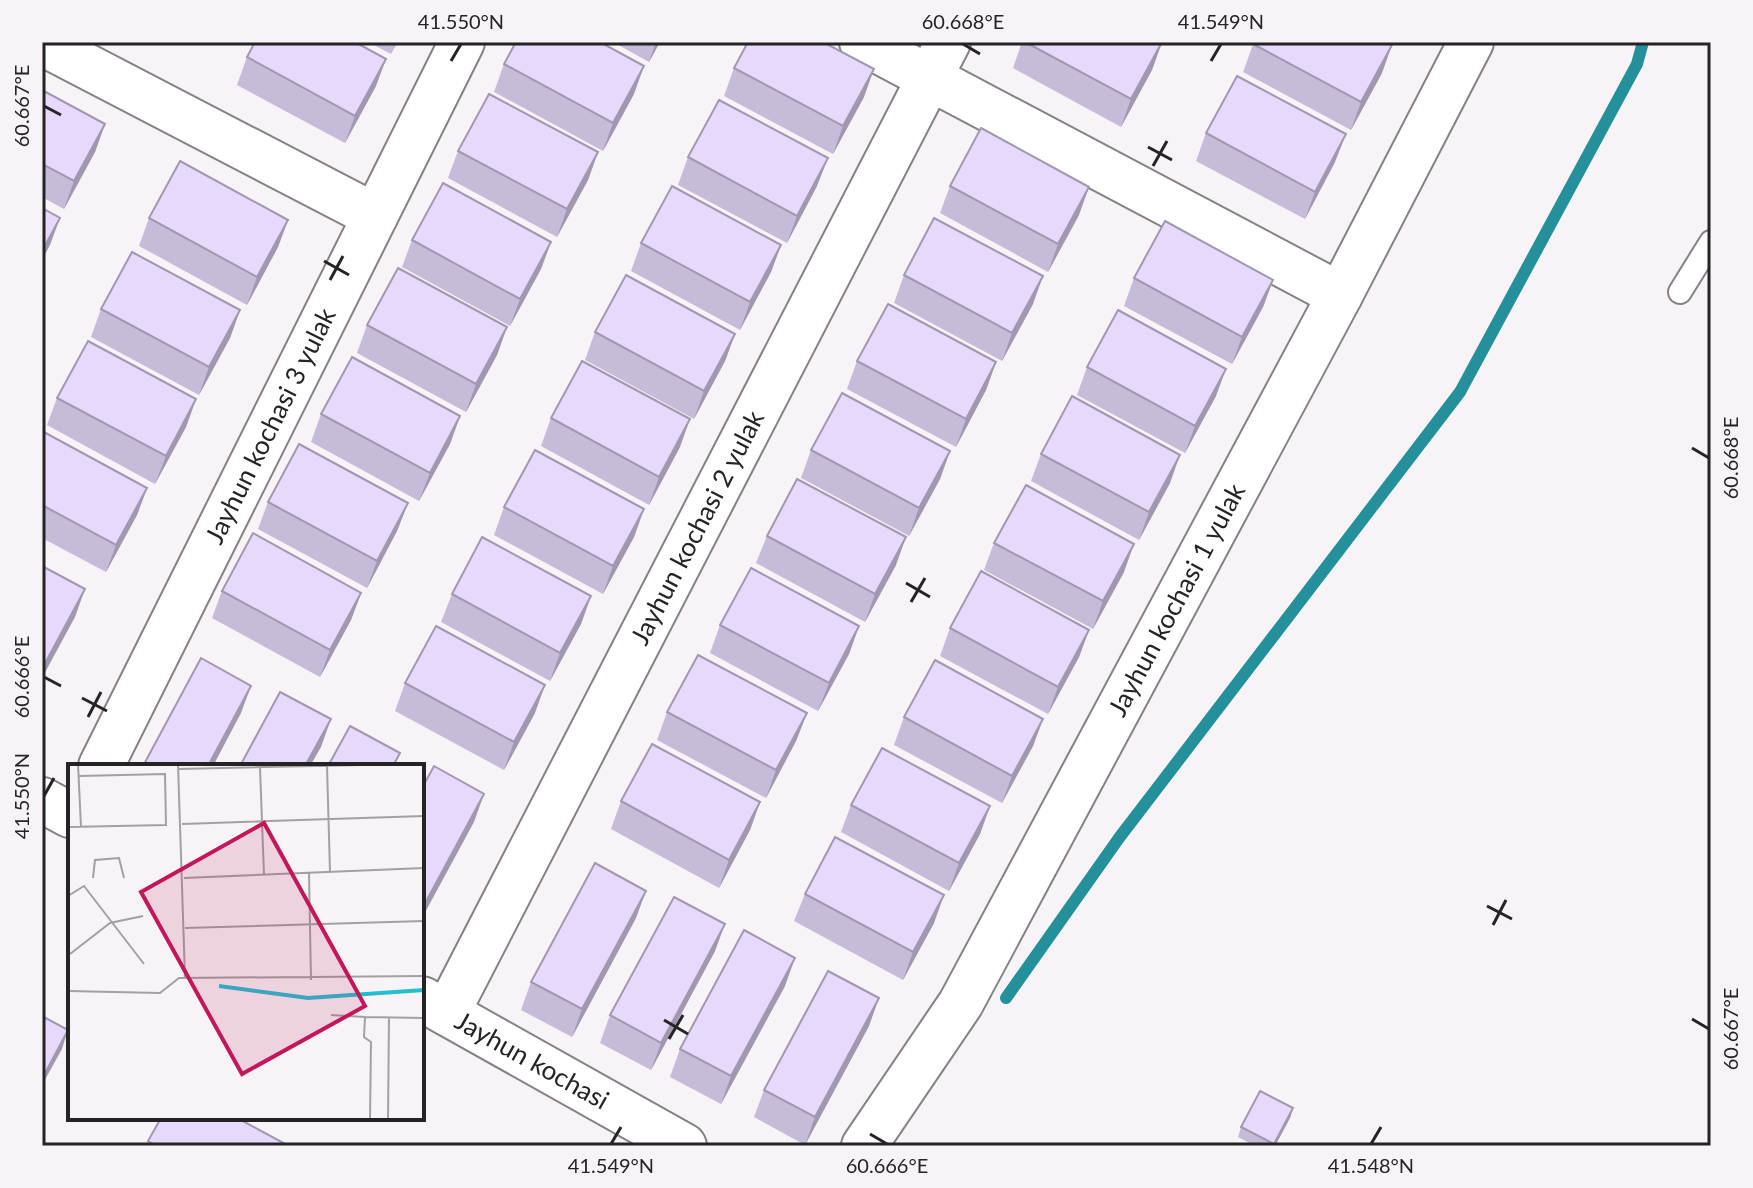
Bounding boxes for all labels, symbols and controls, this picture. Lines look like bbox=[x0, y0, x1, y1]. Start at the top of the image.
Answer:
text: 41.550°N bbox=[418, 9, 504, 33]
text: 60.668°E bbox=[922, 9, 1004, 33]
text: 41.549°N bbox=[1178, 9, 1264, 33]
text: 60.667°E bbox=[9, 65, 33, 147]
street label: Jayhun kochasi 3 yulak bbox=[198, 302, 342, 549]
street label: Jayhun kochasi 2 yulak bbox=[623, 404, 770, 650]
text: 60.668°E bbox=[1718, 417, 1742, 499]
street label: Jayhun kochasi 1 yulak bbox=[1101, 477, 1252, 721]
text: 60.666°E bbox=[9, 636, 33, 718]
text: 41.550°N bbox=[9, 753, 33, 839]
inset map bbox=[68, 764, 424, 1120]
text: 60.667°E bbox=[1718, 988, 1742, 1070]
street label: Jayhun kochasi bbox=[450, 1004, 615, 1116]
text: 41.549°N bbox=[568, 1153, 654, 1177]
text: 60.666°E bbox=[846, 1153, 928, 1177]
text: 41.548°N bbox=[1328, 1153, 1414, 1177]

